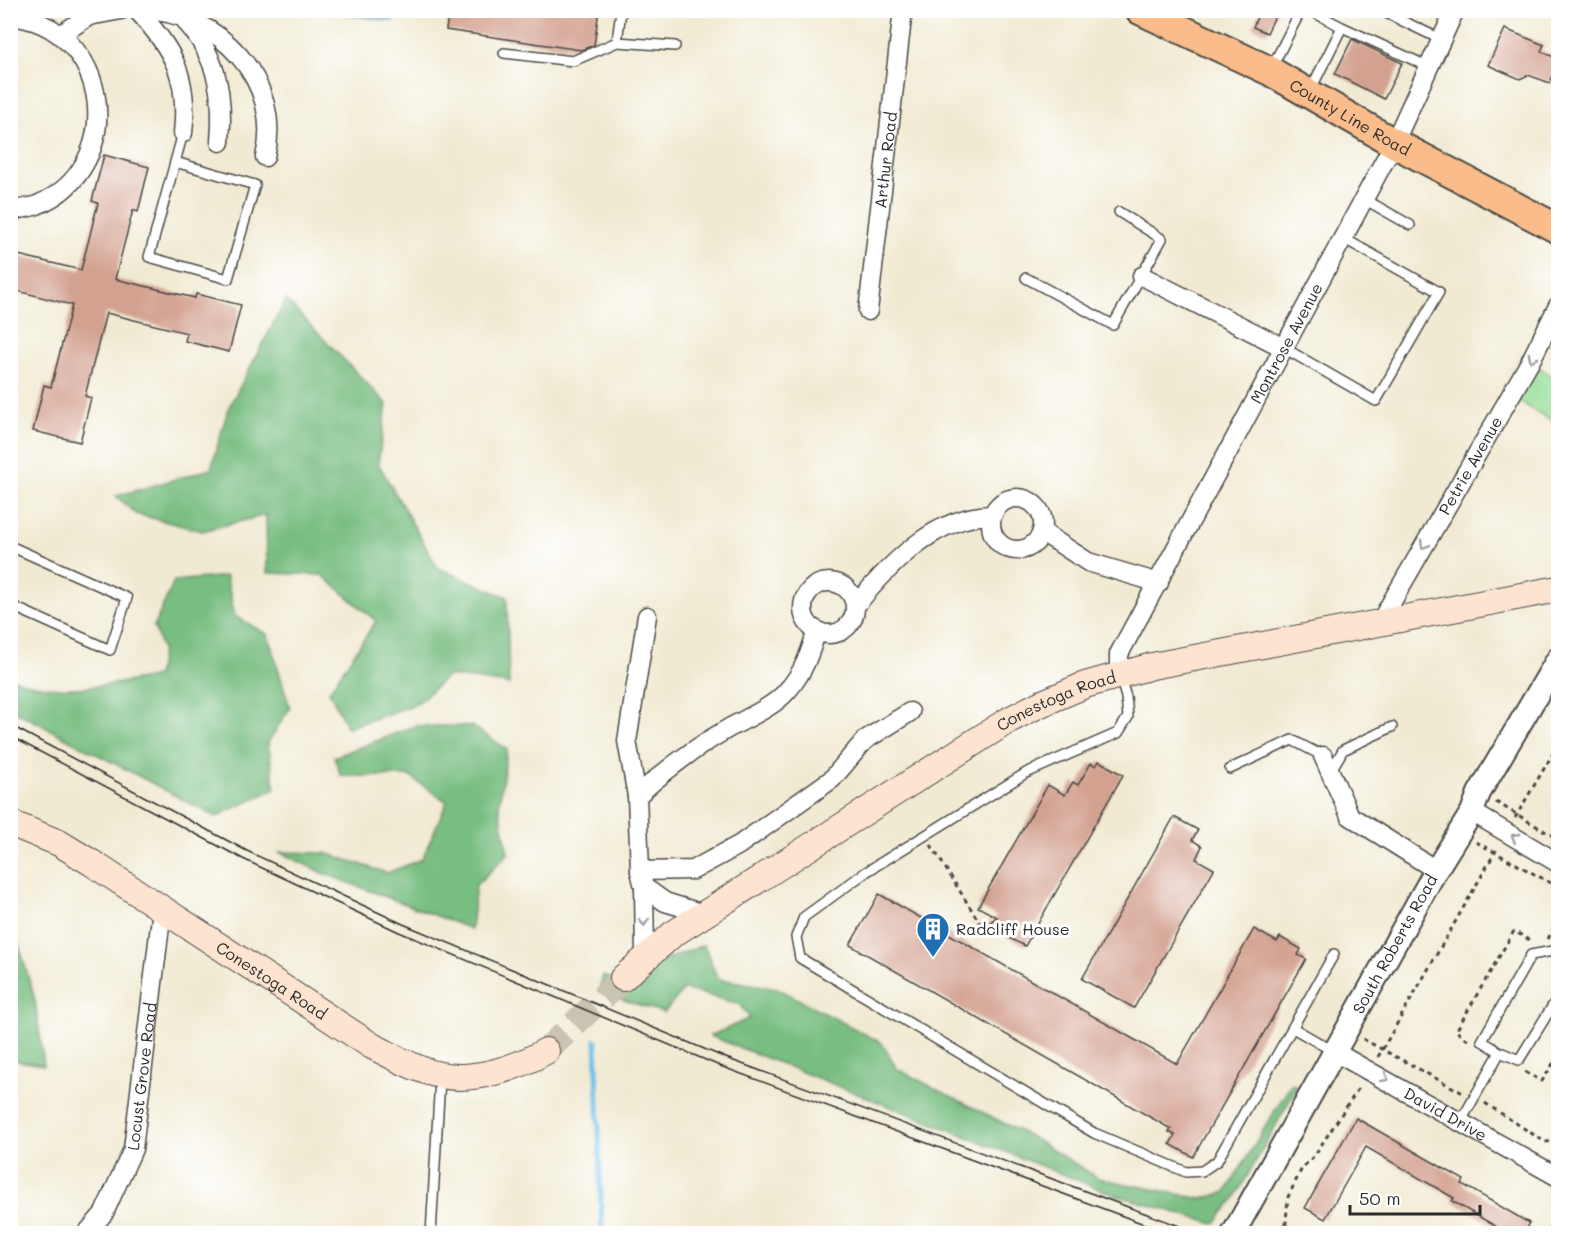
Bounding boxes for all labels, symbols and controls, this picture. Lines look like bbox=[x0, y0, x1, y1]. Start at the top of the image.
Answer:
street label: County Line Road bbox=[1286, 74, 1414, 160]
street label: Arthur Road bbox=[869, 111, 901, 209]
street label: Montrose Avenue bbox=[1245, 279, 1327, 407]
one-way arrow bbox=[1528, 352, 1539, 362]
street label: Petrie Avenue bbox=[1433, 412, 1507, 518]
one-way arrow bbox=[1420, 539, 1431, 549]
street label: Conestoga Road bbox=[992, 666, 1118, 735]
one-way arrow bbox=[1511, 833, 1521, 844]
street label: South Roberts Road bbox=[1347, 870, 1441, 1017]
building icon: Radcliff House bbox=[915, 911, 951, 958]
one-way arrow bbox=[637, 918, 650, 927]
place label: Radcliff House bbox=[956, 918, 1070, 939]
street label: Conestoga Road bbox=[212, 936, 331, 1024]
street label: Locust Grove Road bbox=[122, 1001, 161, 1152]
one-way arrow bbox=[1379, 1071, 1389, 1083]
street label: David Drive bbox=[1401, 1082, 1491, 1145]
scale bar bbox=[1350, 1178, 1480, 1216]
text: 50 m bbox=[1359, 1186, 1401, 1210]

